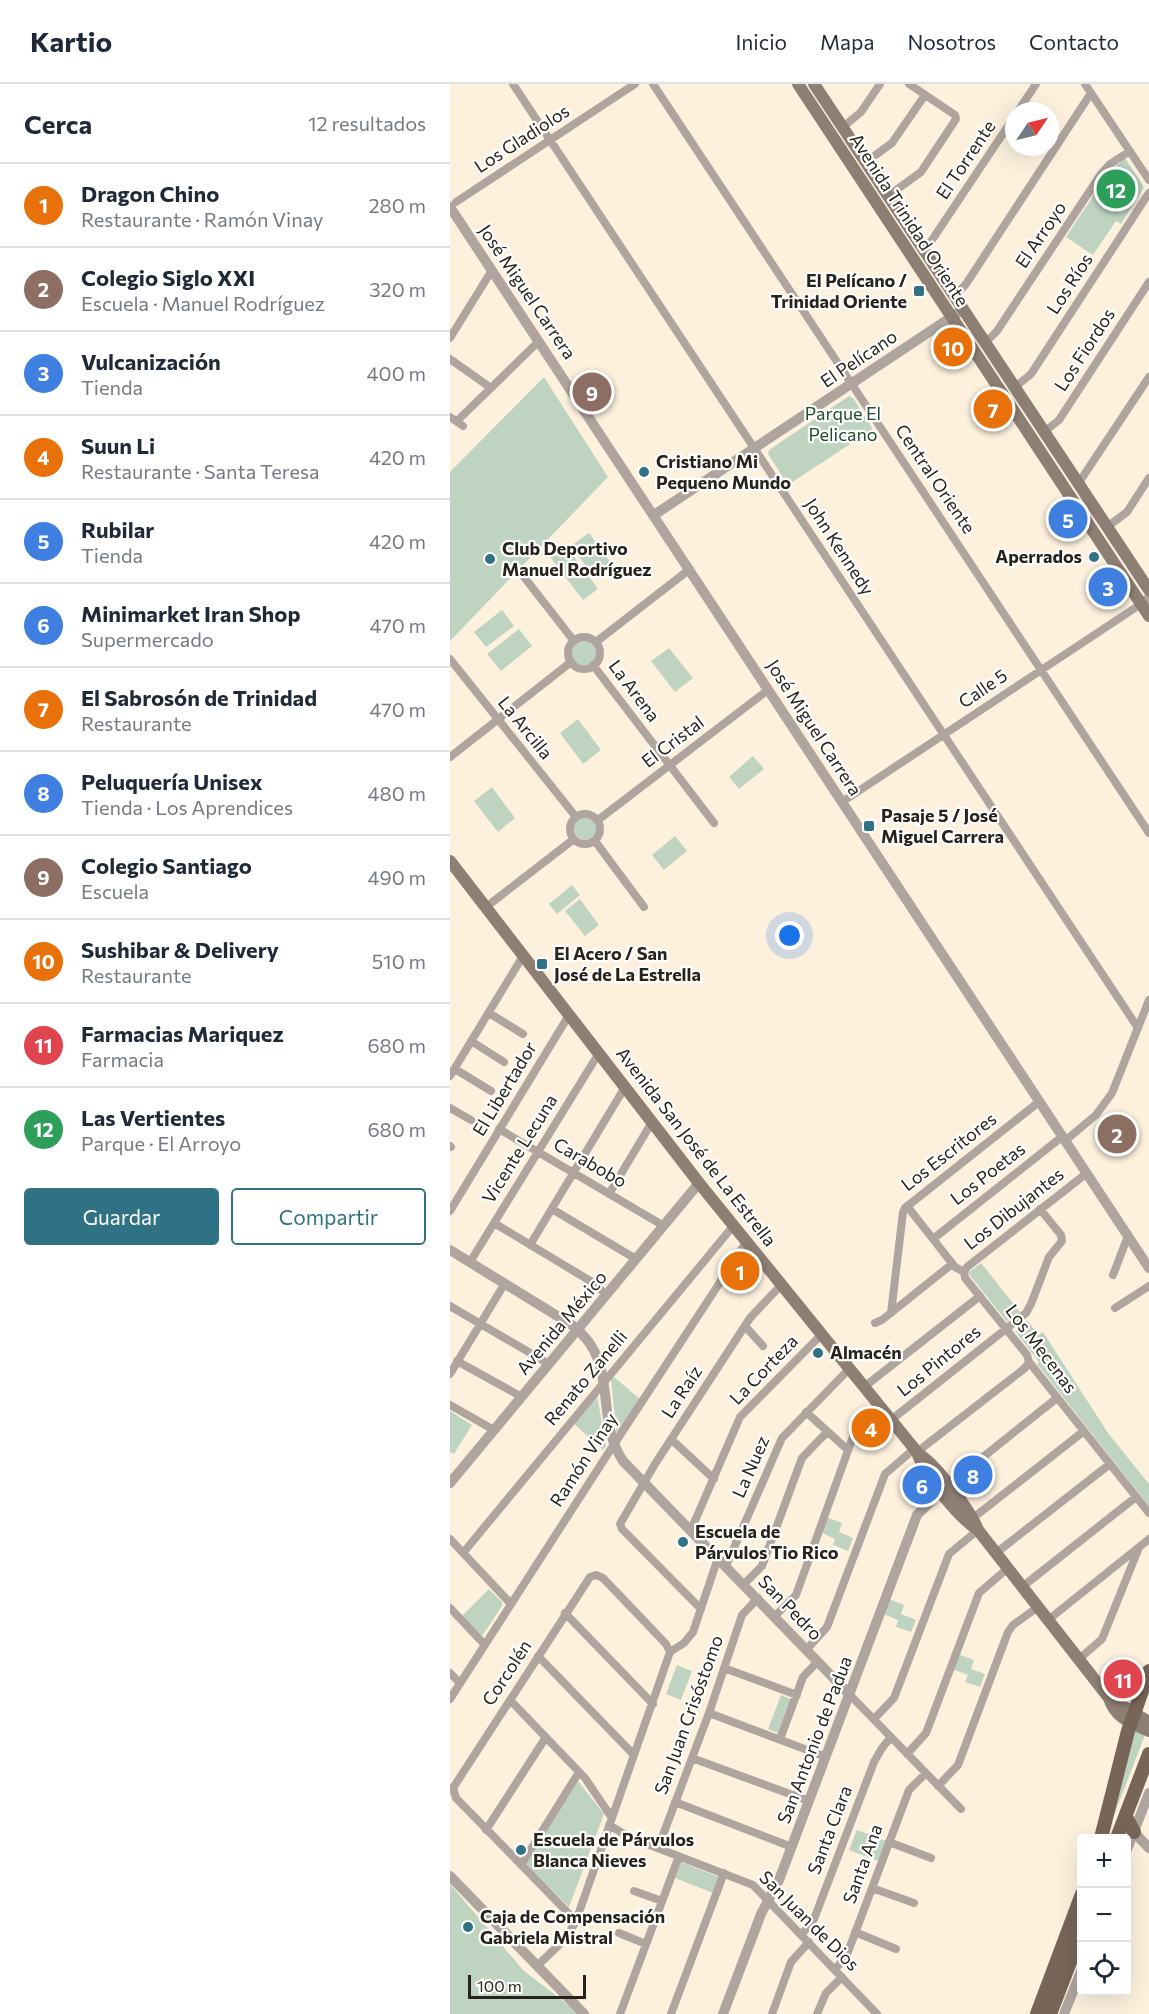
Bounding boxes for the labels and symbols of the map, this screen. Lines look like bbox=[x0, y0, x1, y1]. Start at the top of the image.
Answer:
street label: Los Gladiolos bbox=[470, 99, 573, 177]
north arrow bbox=[1005, 102, 1059, 156]
street label: El Torrente bbox=[931, 116, 1000, 203]
street label: Avenida Trinidad Oriente bbox=[846, 129, 974, 310]
pin: 12 bbox=[1096, 166, 1136, 212]
street label: El Arroyo bbox=[1010, 197, 1070, 272]
street label: José Miguel Carrera bbox=[475, 220, 581, 363]
street label: Los Ríos bbox=[1041, 249, 1097, 318]
place label: El Pelícano / Trinidad Oriente bbox=[771, 269, 907, 312]
marker: El Pelícano / Trinidad Oriente bbox=[912, 284, 926, 298]
street label: Los Fiordos bbox=[1049, 304, 1119, 395]
pin: 10 bbox=[934, 324, 972, 370]
street label: El Pelícano bbox=[816, 325, 901, 392]
pin: 9 bbox=[572, 370, 612, 414]
pin: 7 bbox=[974, 386, 1012, 432]
park label: Parque El Pelicano bbox=[805, 402, 881, 445]
street label: Central Oriente bbox=[891, 420, 980, 537]
place label: Cristiano Mi Pequeno Mundo bbox=[656, 450, 791, 493]
marker: Cristiano Mi Pequeno Mundo bbox=[637, 465, 651, 479]
street label: John Kennedy bbox=[800, 494, 879, 599]
pin: 5 bbox=[1048, 496, 1088, 542]
place label: Club Deportivo Manuel Rodríguez bbox=[502, 537, 652, 580]
place label: Aperrados bbox=[995, 545, 1082, 567]
marker: Aperrados bbox=[1087, 550, 1101, 564]
marker: Club Deportivo Manuel Rodríguez bbox=[483, 552, 497, 566]
pin: 3 bbox=[1088, 564, 1128, 610]
street label: La Arena bbox=[604, 655, 665, 726]
street label: José Miguel Carrera bbox=[763, 655, 867, 800]
street label: Calle 5 bbox=[954, 664, 1011, 712]
street label: La Arcilla bbox=[494, 691, 558, 763]
street label: El Cristal bbox=[637, 711, 708, 772]
place label: Pasaje 5 / José Miguel Carrera bbox=[881, 804, 1004, 847]
marker: Pasaje 5 / José Miguel Carrera bbox=[862, 819, 876, 833]
your location bbox=[775, 921, 804, 950]
place label: El Acero / San José de La Estrella bbox=[554, 942, 701, 985]
marker: El Acero / San José de La Estrella bbox=[535, 957, 549, 971]
street label: El Libertador bbox=[467, 1037, 541, 1140]
street label: Avenida San José de La Estrella bbox=[612, 1042, 781, 1250]
street label: Vicente Lecuna bbox=[477, 1090, 561, 1207]
street label: Los Escritores bbox=[896, 1107, 1000, 1195]
pin: 2 bbox=[1098, 1112, 1136, 1156]
street label: Carabobo bbox=[550, 1132, 631, 1192]
street label: Los Poetas bbox=[946, 1137, 1029, 1209]
street label: Los Dibujantes bbox=[959, 1162, 1068, 1254]
pin: 1 bbox=[720, 1248, 760, 1294]
street label: Avenida México bbox=[511, 1266, 611, 1379]
street label: Los Mecenas bbox=[1001, 1300, 1082, 1397]
street label: Los Pintores bbox=[892, 1320, 985, 1401]
street label: Renato Zanelli bbox=[539, 1325, 631, 1429]
street label: La Corteza bbox=[725, 1330, 802, 1409]
place label: Almacén bbox=[830, 1341, 902, 1363]
marker: Almacén bbox=[811, 1346, 825, 1360]
street label: La Raíz bbox=[656, 1361, 706, 1422]
pin: 4 bbox=[852, 1406, 890, 1450]
street label: Ramón Vinay bbox=[545, 1408, 622, 1511]
street label: La Nuez bbox=[727, 1432, 773, 1501]
pin: 8 bbox=[954, 1452, 992, 1498]
pin: 6 bbox=[902, 1462, 942, 1508]
place label: Escuela de Párvulos Tio Rico bbox=[695, 1520, 839, 1563]
marker: Escuela de Párvulos Tio Rico bbox=[676, 1535, 690, 1549]
street label: San Pedro bbox=[754, 1570, 827, 1645]
street label: San Juan Crisóstomo bbox=[649, 1632, 727, 1797]
street label: Corcolén bbox=[477, 1635, 536, 1709]
street label: San Antonio de Padua bbox=[772, 1653, 856, 1826]
pin: 11 bbox=[1104, 1656, 1142, 1702]
street label: Santa Clara bbox=[802, 1782, 856, 1877]
street label: Santa Ana bbox=[838, 1821, 887, 1906]
place label: Escuela de Párvulos Blanca Nieves bbox=[533, 1828, 694, 1871]
marker: Escuela de Párvulos Blanca Nieves bbox=[514, 1843, 528, 1857]
street label: San Juan de Dios bbox=[755, 1866, 864, 1975]
place label: Caja de Compensación Gabriela Mistral bbox=[480, 1905, 665, 1948]
marker: Caja de Compensación Gabriela Mistral bbox=[461, 1920, 475, 1934]
scale bar bbox=[468, 1972, 586, 2000]

